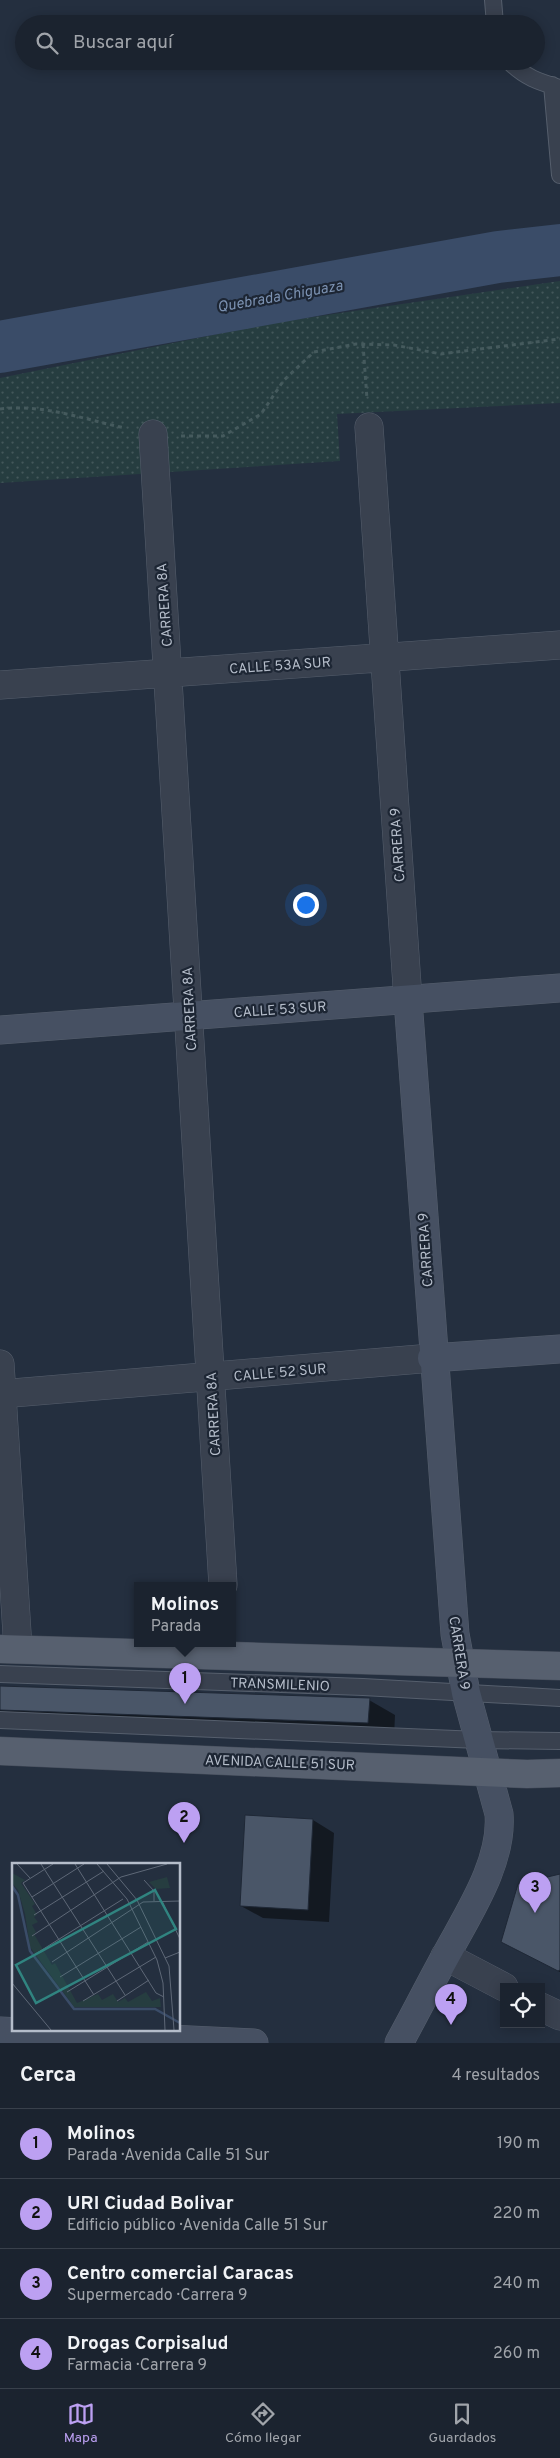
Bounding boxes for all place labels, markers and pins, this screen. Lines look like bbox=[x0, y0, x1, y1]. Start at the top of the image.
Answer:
pin: 1 bbox=[169, 1663, 201, 1704]
pin: 2 bbox=[168, 1802, 200, 1843]
pin: 3 bbox=[519, 1872, 551, 1913]
pin: 4 bbox=[435, 1984, 467, 2025]

